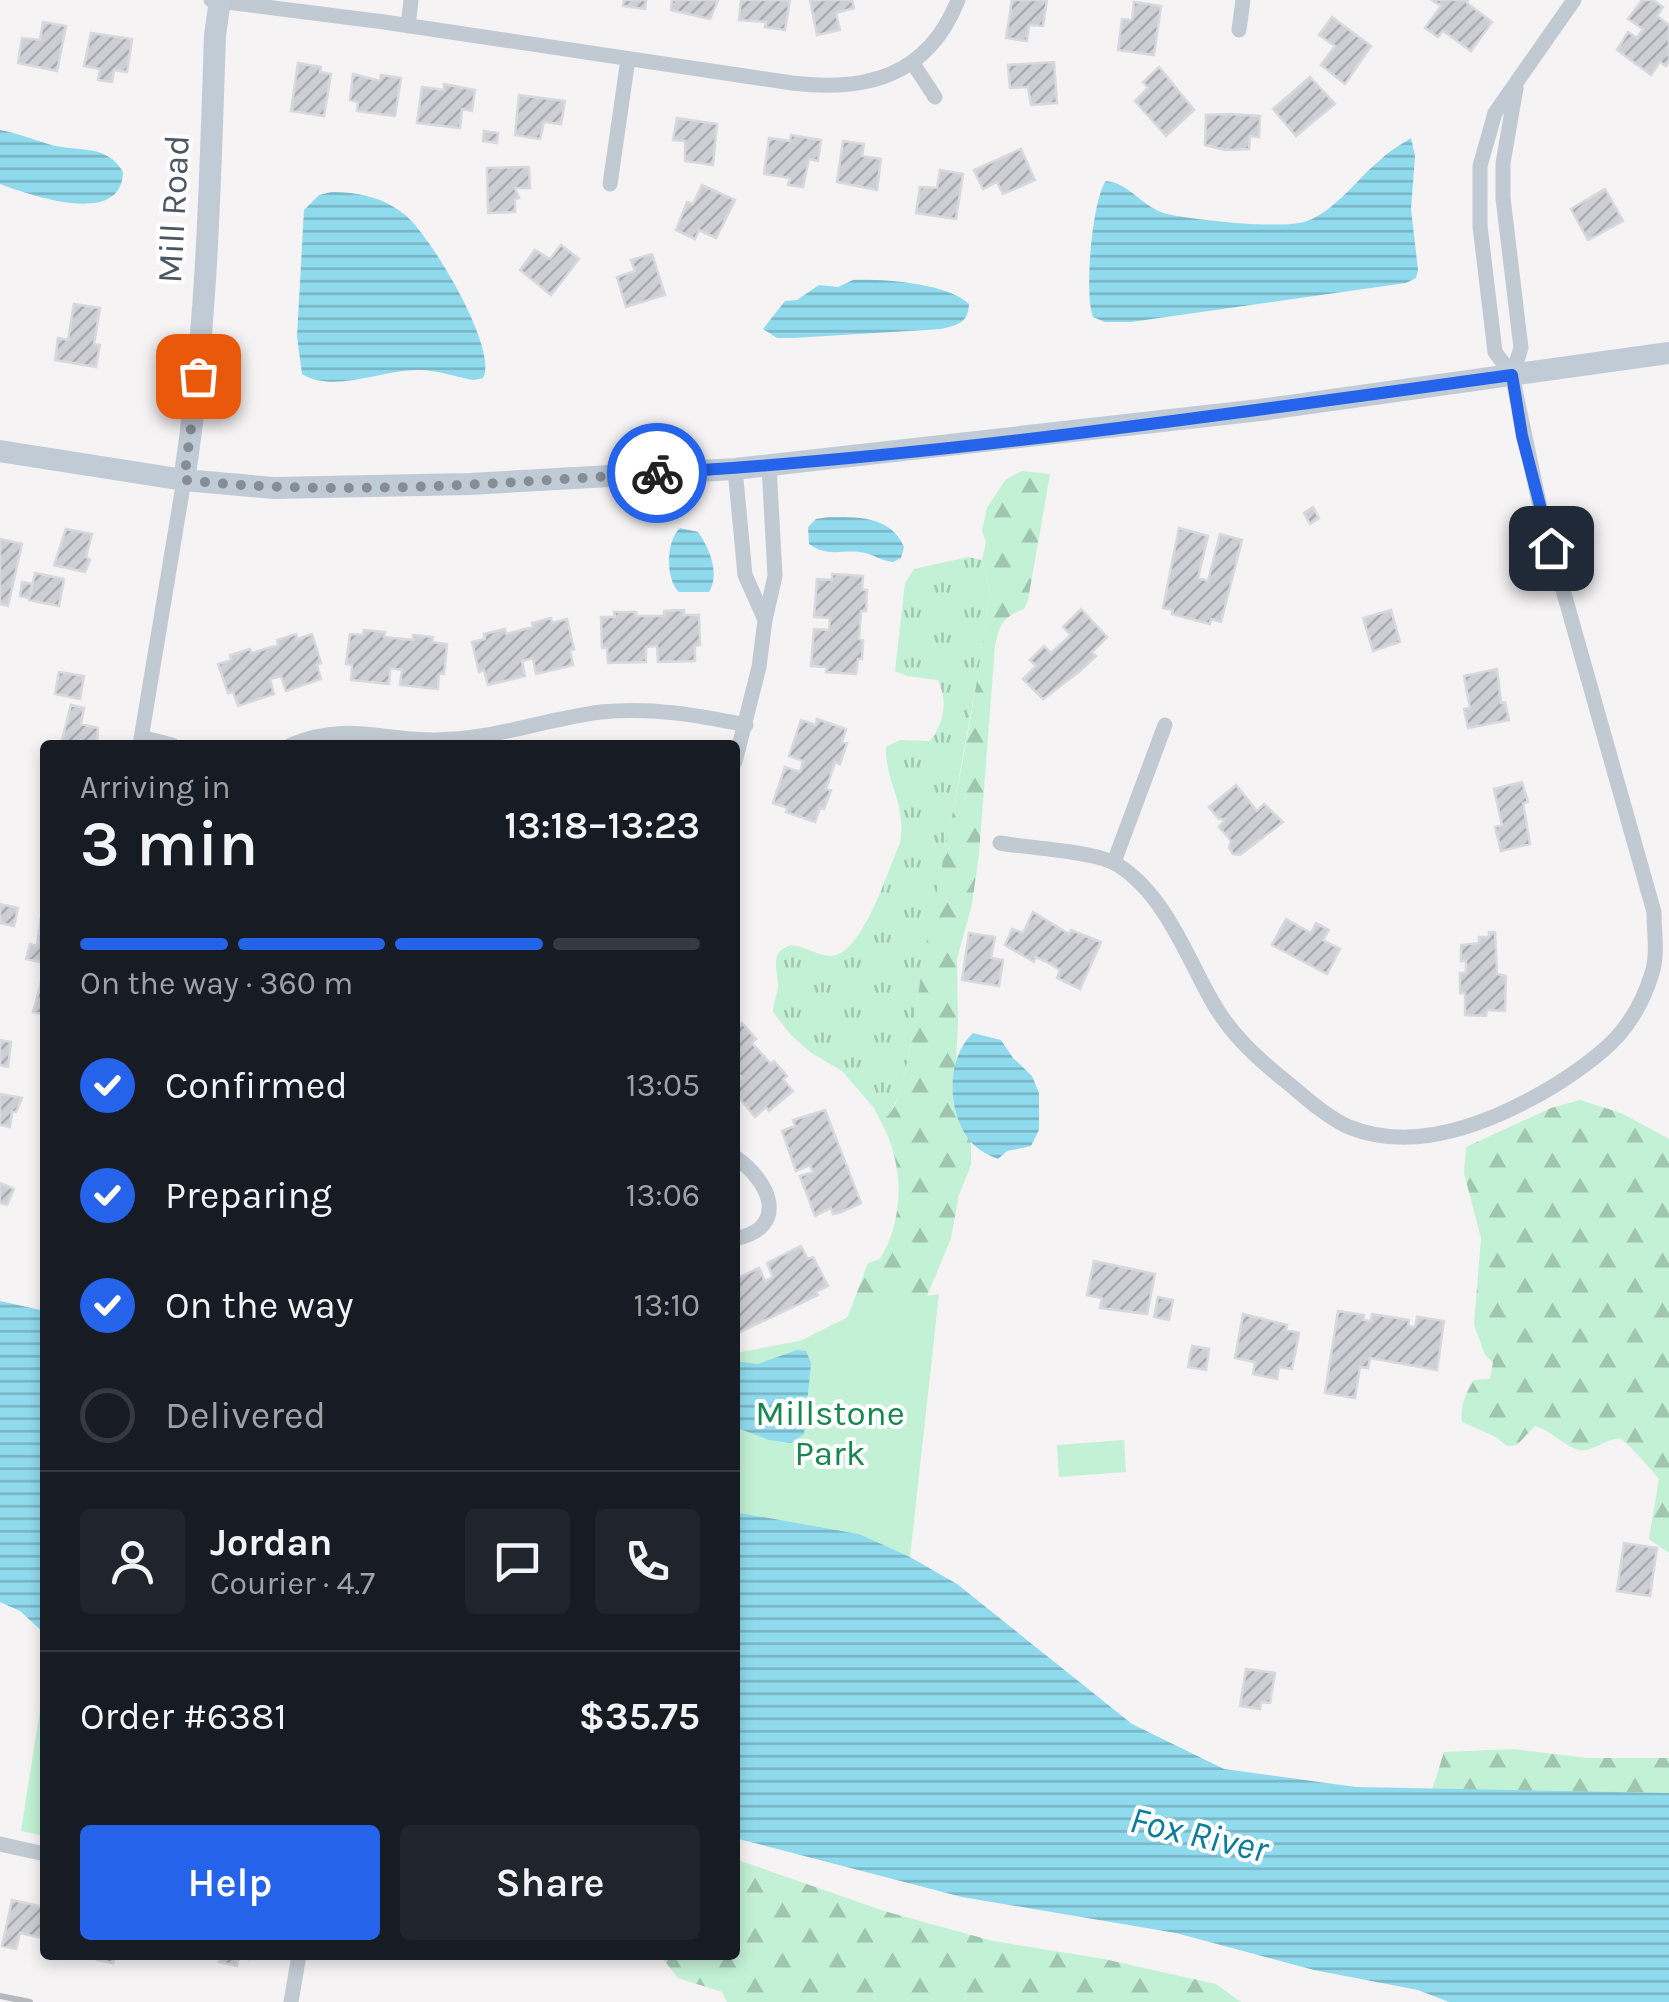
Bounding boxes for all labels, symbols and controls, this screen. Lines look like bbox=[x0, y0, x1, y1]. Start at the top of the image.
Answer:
street label: Mill Road bbox=[149, 134, 198, 284]
pin bbox=[156, 334, 241, 419]
icon: bag bbox=[171, 349, 226, 404]
courier bbox=[607, 423, 707, 523]
icon: bike bbox=[630, 446, 685, 501]
pin bbox=[1509, 506, 1594, 591]
icon: home bbox=[1524, 521, 1579, 576]
text: Arriving in bbox=[80, 769, 231, 806]
text: 13:18–13:23 bbox=[504, 803, 700, 848]
text: 3 min bbox=[80, 805, 258, 881]
text: On the way · 360 m bbox=[80, 965, 353, 1002]
icon: check bbox=[80, 1058, 135, 1113]
text: Confirmed bbox=[165, 1063, 348, 1108]
text: 13:05 bbox=[626, 1067, 700, 1104]
icon: check bbox=[80, 1168, 135, 1223]
text: Preparing bbox=[165, 1173, 332, 1218]
text: 13:06 bbox=[626, 1177, 700, 1214]
icon: check bbox=[80, 1278, 135, 1333]
text: On the way bbox=[165, 1283, 353, 1328]
text: 13:10 bbox=[634, 1287, 700, 1324]
text: Delivered bbox=[165, 1393, 326, 1438]
park label: Millstone Park bbox=[755, 1393, 905, 1474]
button: person bbox=[80, 1509, 185, 1614]
button: chat bbox=[465, 1509, 570, 1614]
button: phone bbox=[595, 1509, 700, 1614]
text: Jordan bbox=[210, 1520, 333, 1565]
text: Courier · 4.7 bbox=[210, 1565, 375, 1602]
text: Order #6381 bbox=[80, 1694, 287, 1739]
text: $35.75 bbox=[579, 1694, 700, 1739]
water label: Fox River bbox=[1125, 1797, 1274, 1873]
button: Help bbox=[80, 1825, 380, 1940]
button: Share bbox=[400, 1825, 700, 1940]

